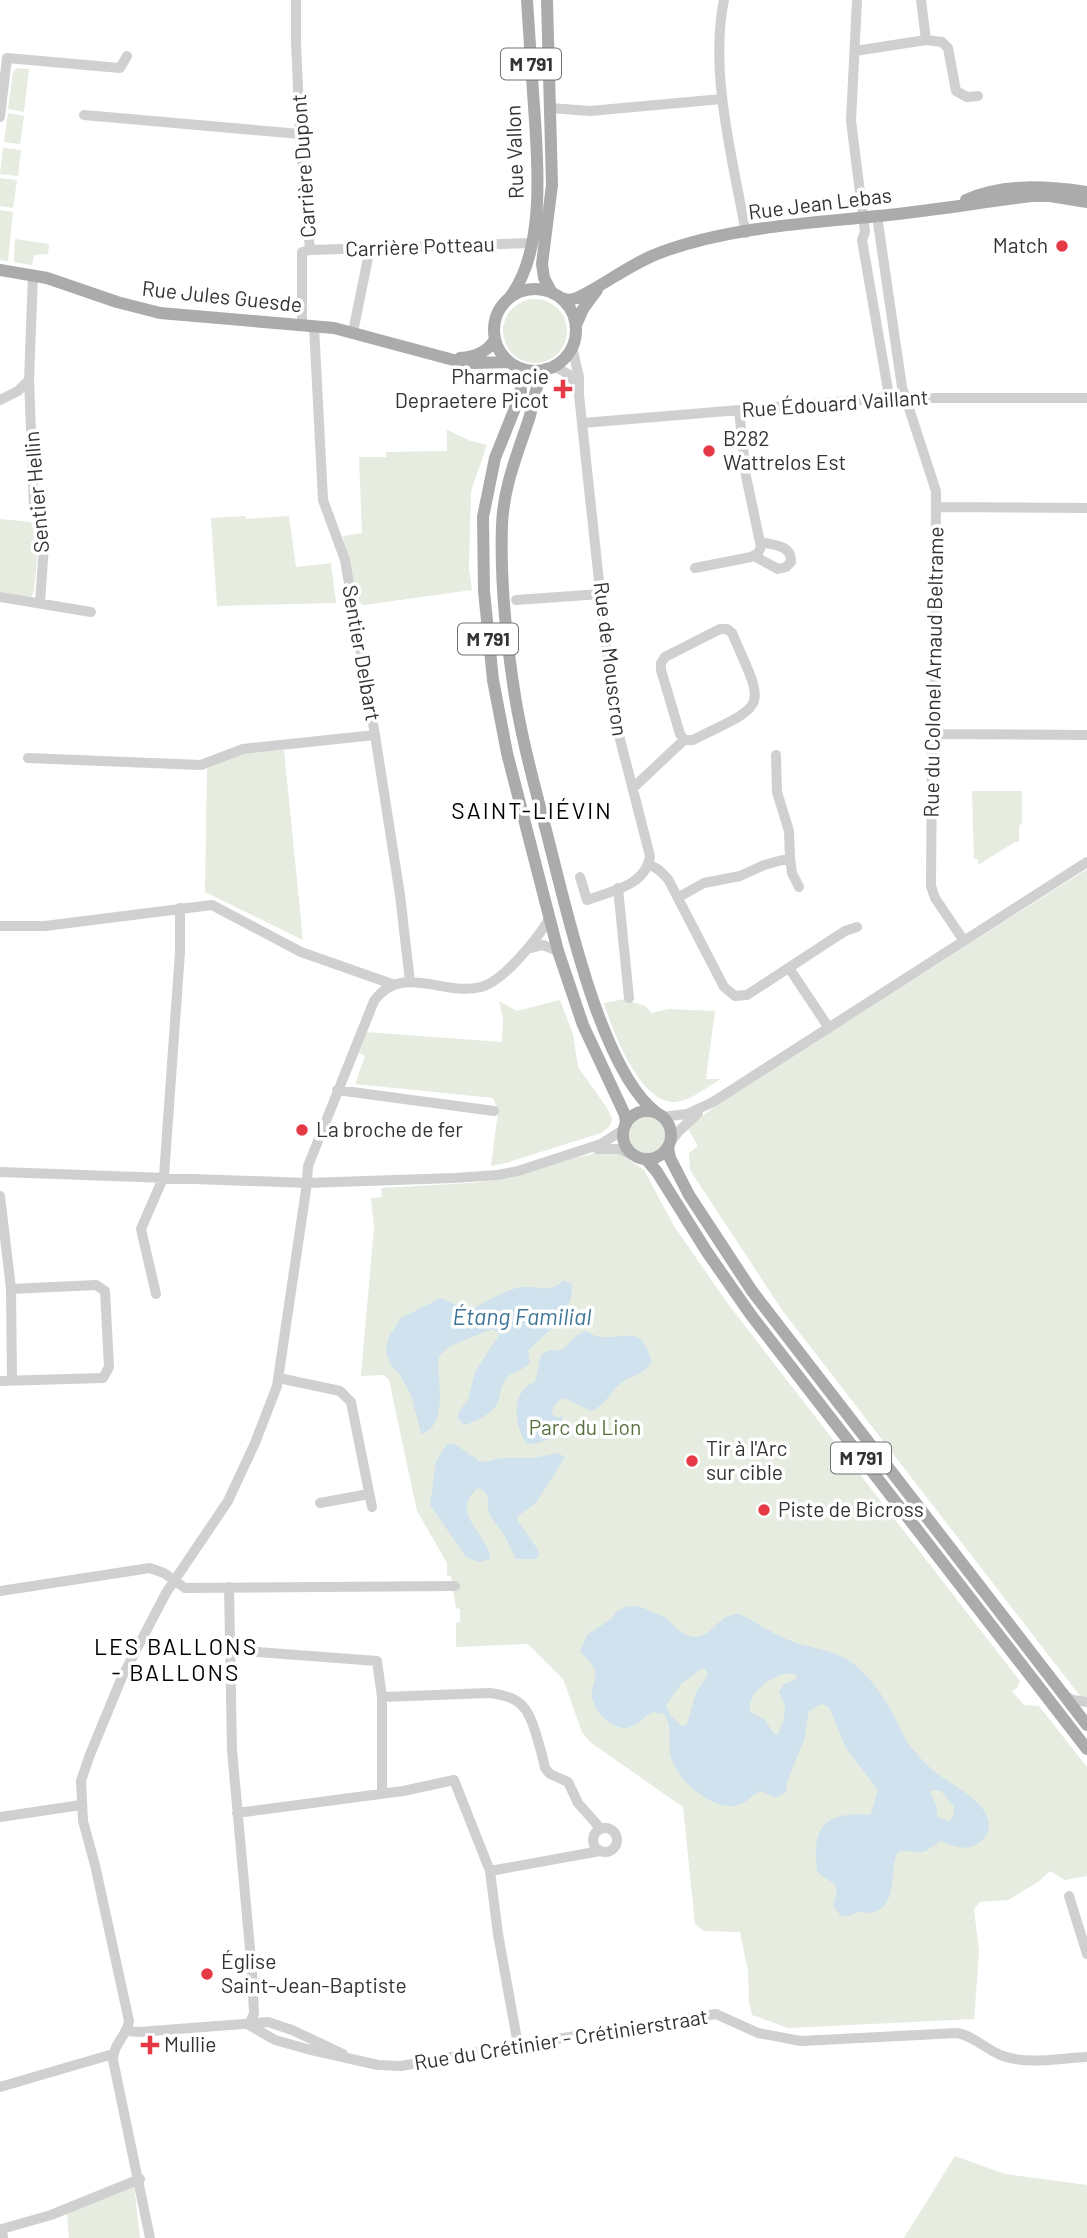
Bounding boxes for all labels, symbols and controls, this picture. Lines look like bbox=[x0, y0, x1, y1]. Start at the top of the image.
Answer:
road number: M 791 bbox=[501, 48, 561, 80]
street label: Carrière Dupont bbox=[285, 93, 320, 239]
street label: Rue Vallon bbox=[499, 105, 528, 199]
street label: Rue Jean Lebas bbox=[747, 181, 893, 224]
street label: Carrière Potteau bbox=[345, 230, 495, 261]
place label: Match bbox=[993, 232, 1048, 257]
marker: Match bbox=[1054, 238, 1070, 254]
street label: Rue Jules Guesde bbox=[141, 275, 303, 316]
place label: Pharmacie Depraetere Picot bbox=[395, 363, 549, 412]
marker: Pharmacie Depraetere Picot bbox=[555, 381, 571, 397]
street label: Rue Édouard Vaillant bbox=[741, 384, 929, 421]
place label: B282 Wattrelos Est bbox=[723, 425, 846, 474]
street label: Sentier Hellin bbox=[18, 430, 53, 554]
marker: B282 Wattrelos Est bbox=[701, 443, 717, 459]
street label: Rue du Colonel Arnaud Beltrame bbox=[917, 526, 948, 818]
street label: Rue de Mouscron bbox=[590, 580, 633, 737]
street label: Sentier Delbart bbox=[338, 583, 387, 723]
road number: M 791 bbox=[458, 624, 518, 654]
district label: SAINT-LIÉVIN bbox=[451, 796, 613, 824]
place label: La broche de fer bbox=[316, 1116, 463, 1141]
marker: La broche de fer bbox=[294, 1122, 310, 1138]
water label: Étang Familial bbox=[453, 1302, 591, 1330]
park label: Parc du Lion bbox=[529, 1414, 641, 1439]
place label: Tir à l'Arc sur cible bbox=[706, 1435, 787, 1484]
road number: M 791 bbox=[831, 1442, 891, 1474]
marker: Tir à l'Arc sur cible bbox=[684, 1453, 700, 1469]
place label: Piste de Bicross bbox=[778, 1496, 924, 1521]
marker: Piste de Bicross bbox=[756, 1502, 772, 1518]
district label: LES BALLONS - BALLONS bbox=[94, 1632, 258, 1686]
place label: Église Saint-Jean-Baptiste bbox=[221, 1948, 407, 1997]
marker: Église Saint-Jean-Baptiste bbox=[199, 1966, 215, 1982]
street label: Rue du Crétinier - Crétinierstraat bbox=[412, 2003, 709, 2074]
place label: Mullie bbox=[164, 2031, 216, 2056]
marker: Mullie bbox=[142, 2037, 158, 2053]

